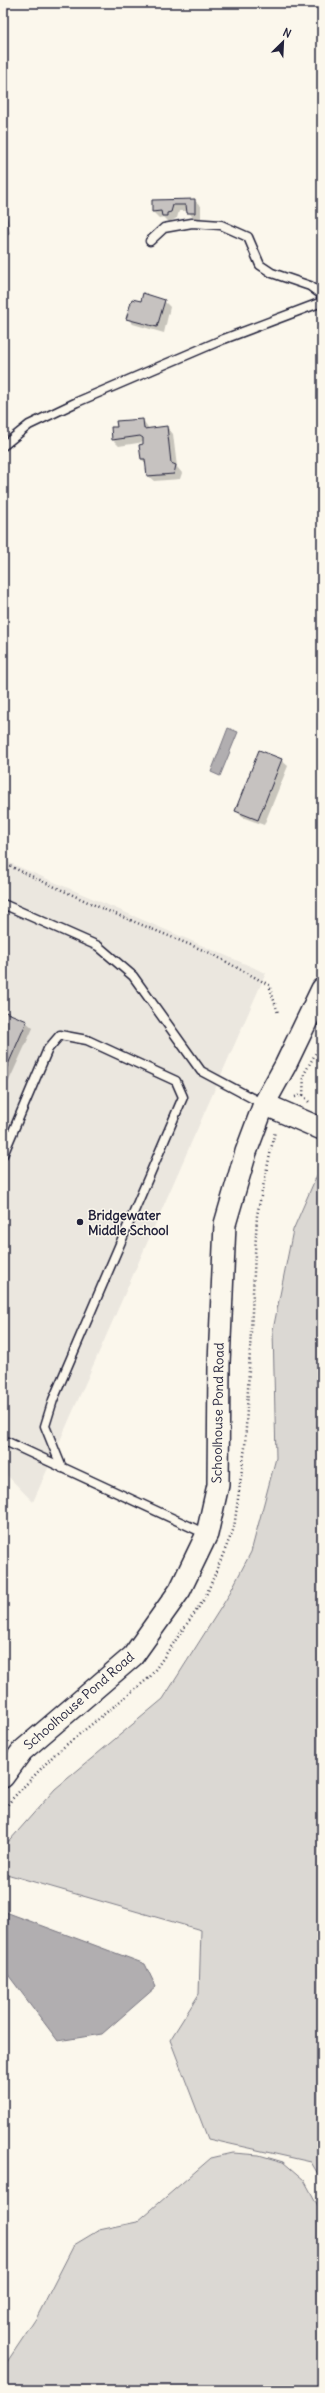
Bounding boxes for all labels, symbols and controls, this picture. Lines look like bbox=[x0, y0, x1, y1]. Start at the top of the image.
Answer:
north arrow bbox=[263, 22, 303, 62]
text: N bbox=[281, 25, 293, 41]
place label: Bridgewater Middle School bbox=[88, 1207, 169, 1239]
marker: Bridgewater Middle School bbox=[75, 1217, 85, 1227]
street label: Schoolhouse Pond Road bbox=[208, 1342, 228, 1484]
street label: Schoolhouse Pond Road bbox=[20, 1648, 138, 1754]

